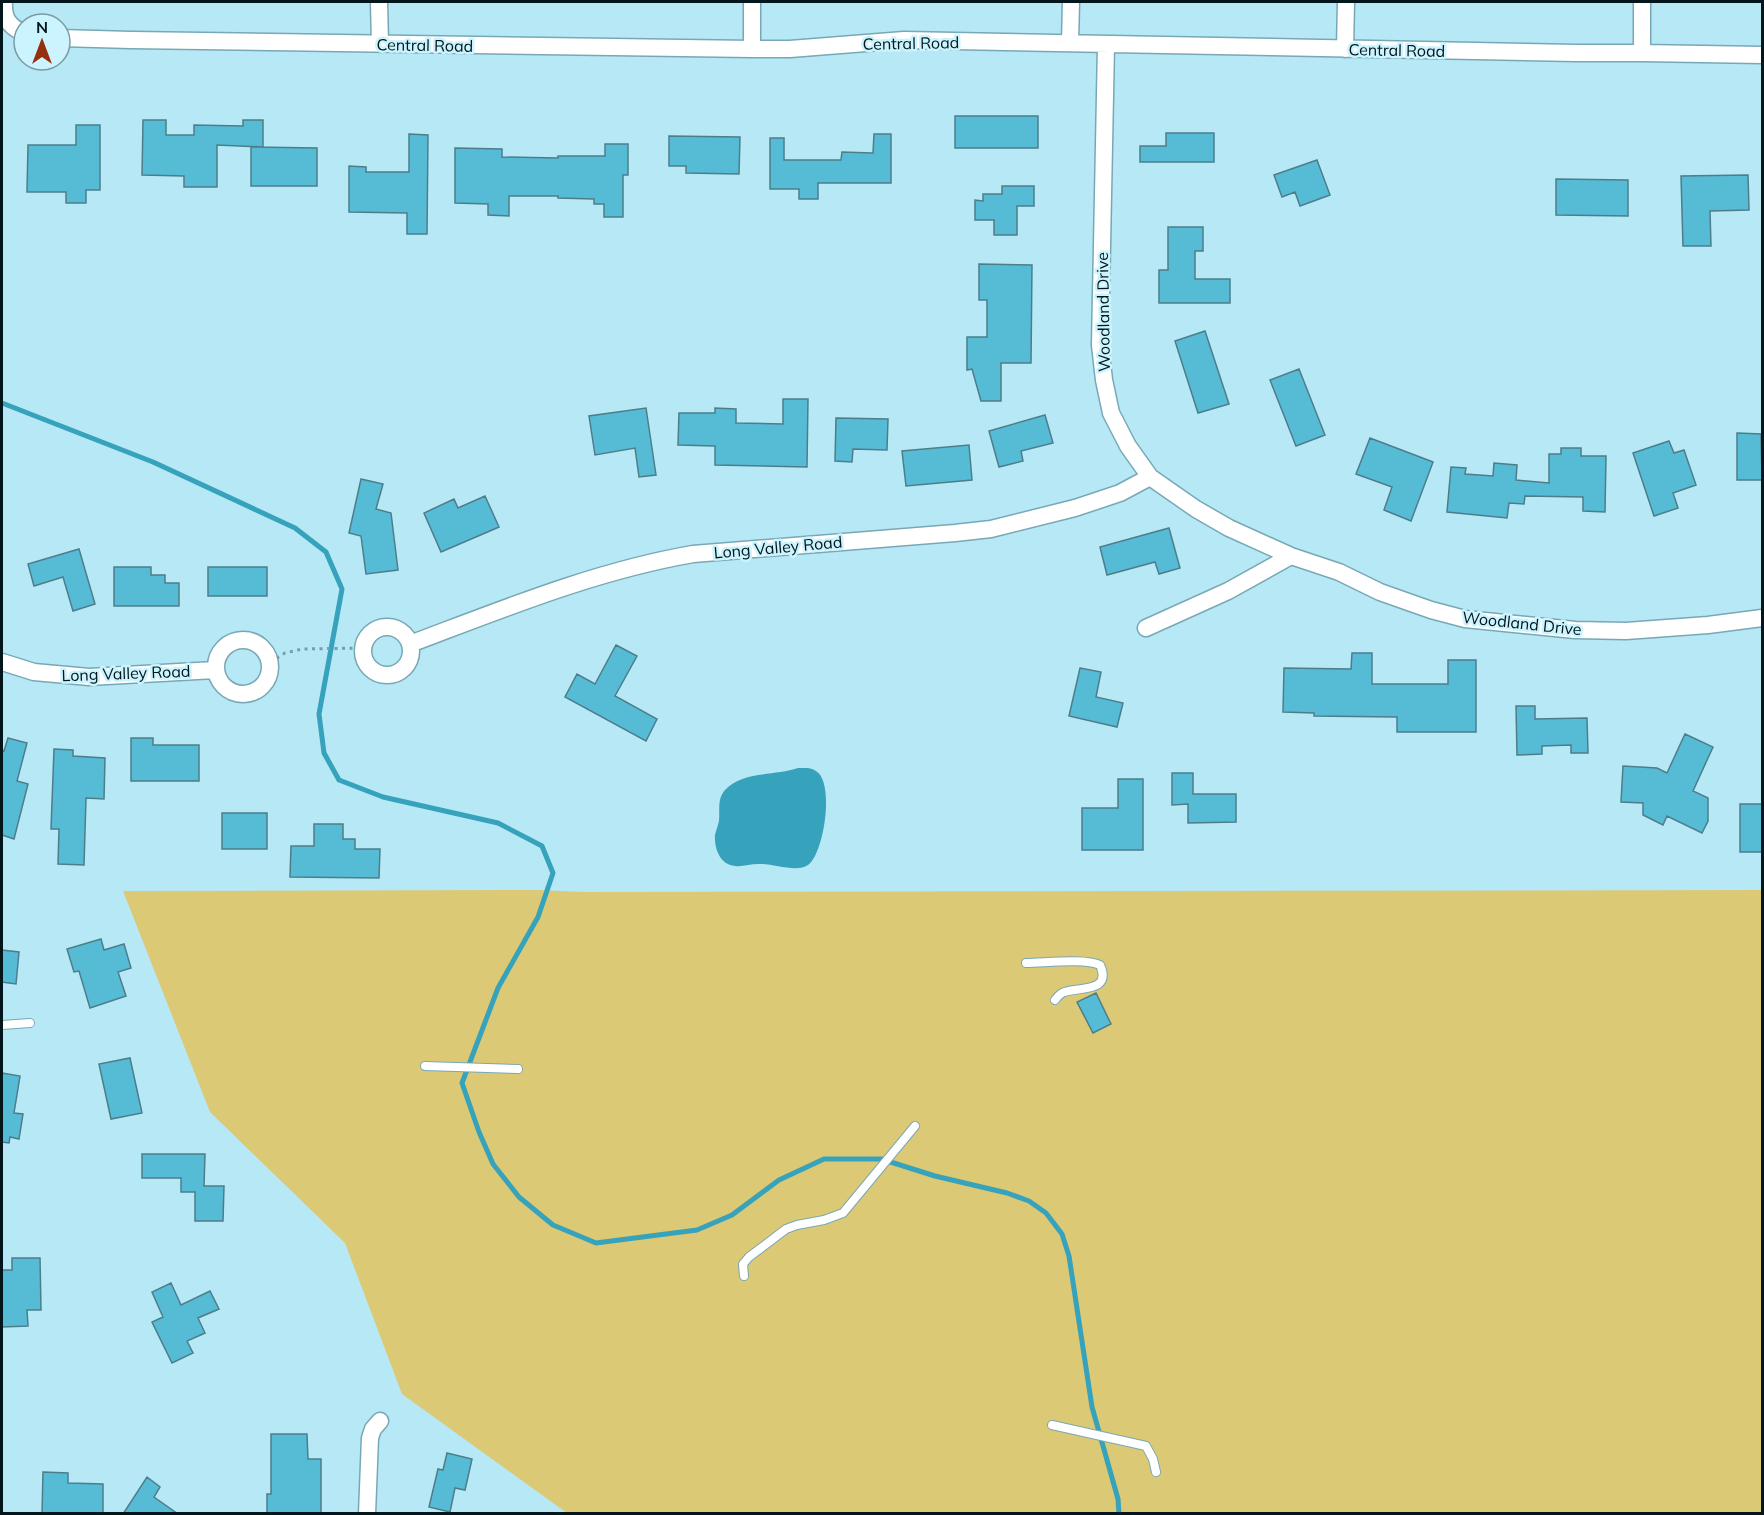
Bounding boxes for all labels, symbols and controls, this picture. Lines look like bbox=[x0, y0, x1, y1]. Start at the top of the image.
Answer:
north arrow bbox=[12, 12, 72, 72]
text: N bbox=[36, 17, 48, 37]
street label: Central Road bbox=[863, 32, 959, 54]
street label: Central Road bbox=[377, 34, 473, 56]
street label: Central Road bbox=[1349, 39, 1445, 61]
street label: Woodland Drive bbox=[1092, 252, 1114, 372]
street label: Long Valley Road bbox=[713, 531, 843, 563]
street label: Woodland Drive bbox=[1461, 607, 1583, 639]
street label: Long Valley Road bbox=[61, 661, 191, 685]

